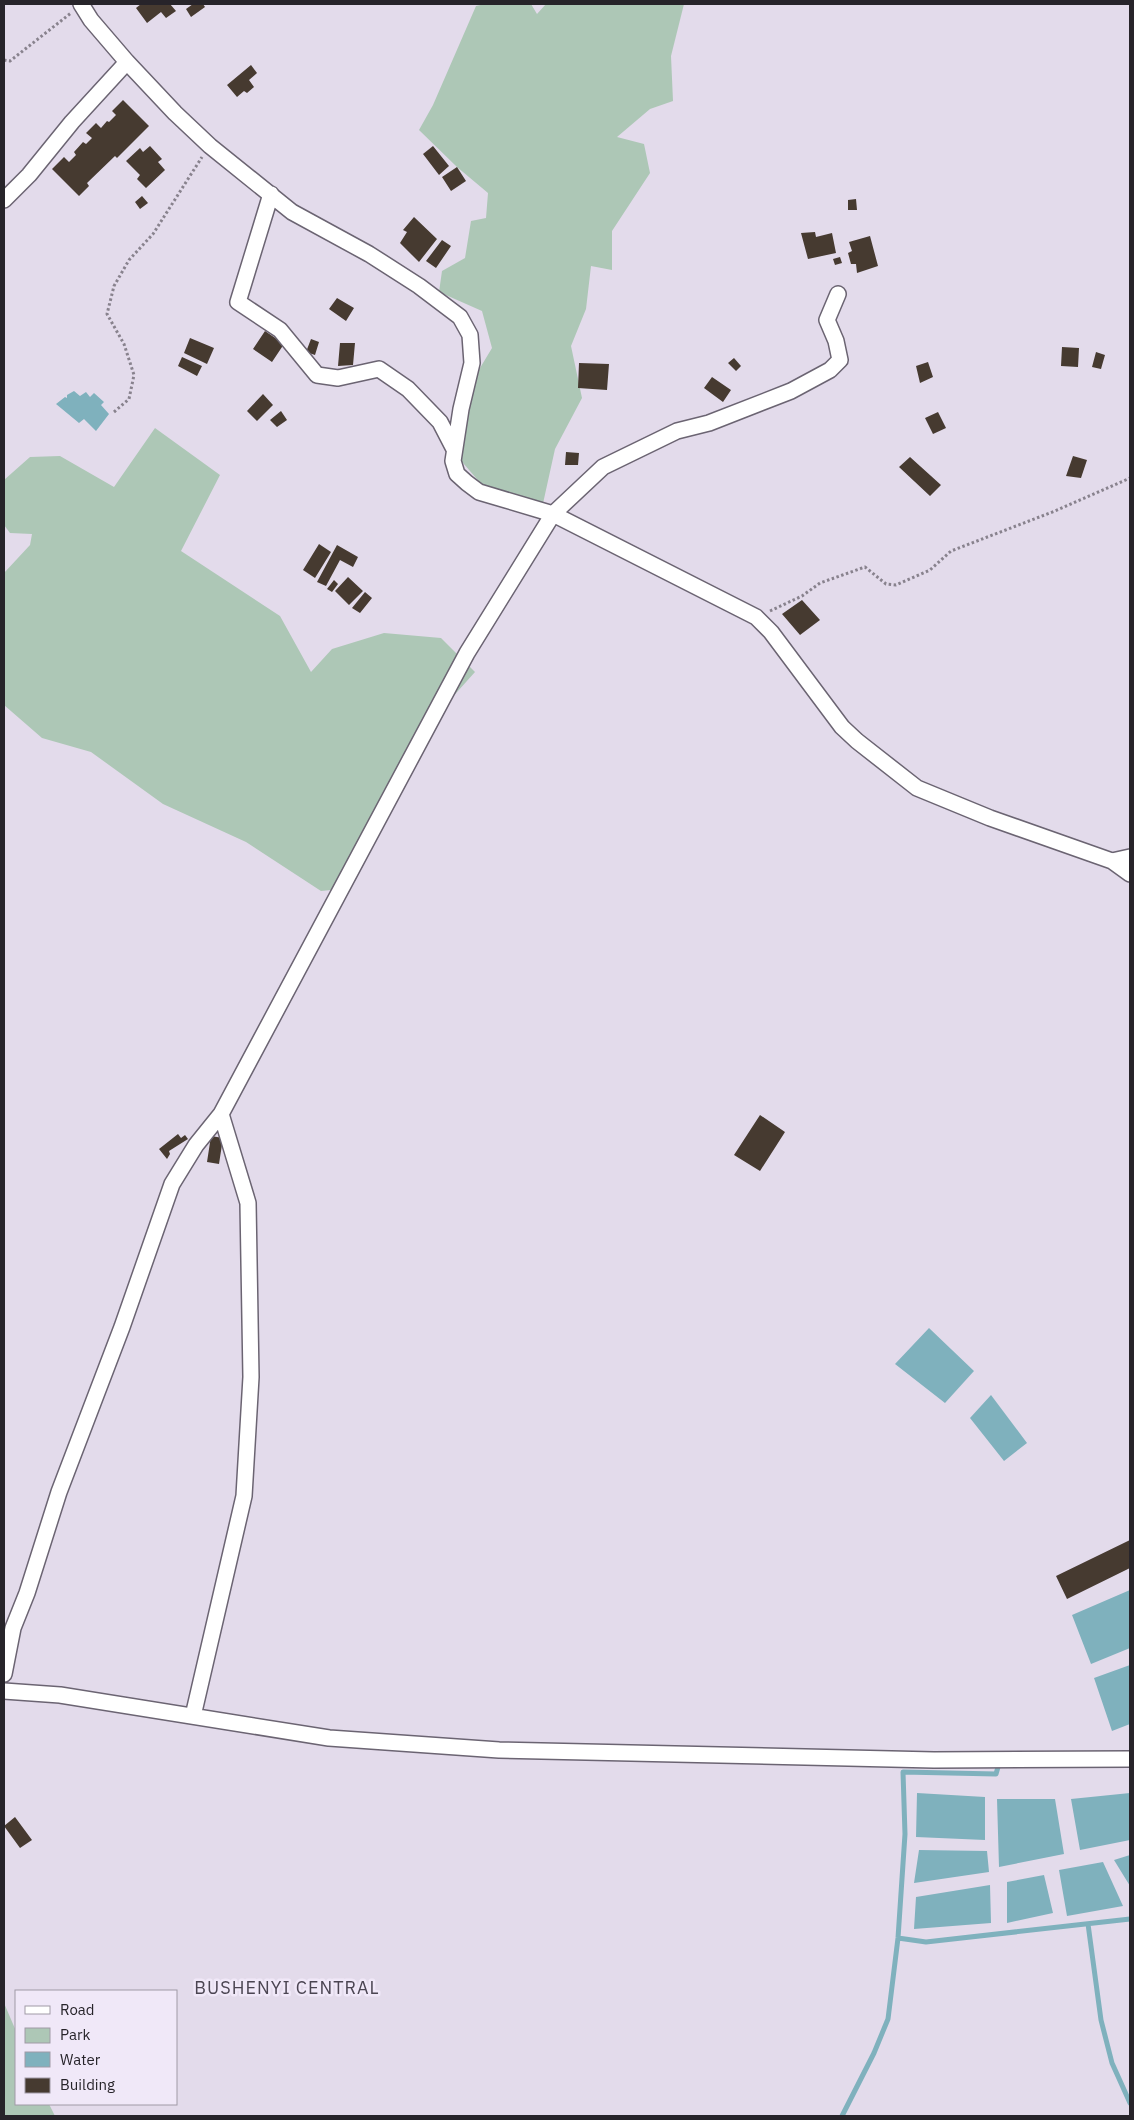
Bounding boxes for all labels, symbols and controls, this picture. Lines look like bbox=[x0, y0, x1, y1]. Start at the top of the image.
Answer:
district label: BUSHENYI CENTRAL bbox=[194, 1976, 380, 1999]
legend bbox=[15, 1990, 178, 2105]
text: Road bbox=[60, 2000, 95, 2019]
text: Park bbox=[60, 2025, 90, 2044]
text: Water bbox=[60, 2050, 101, 2069]
text: Building bbox=[60, 2075, 115, 2094]

